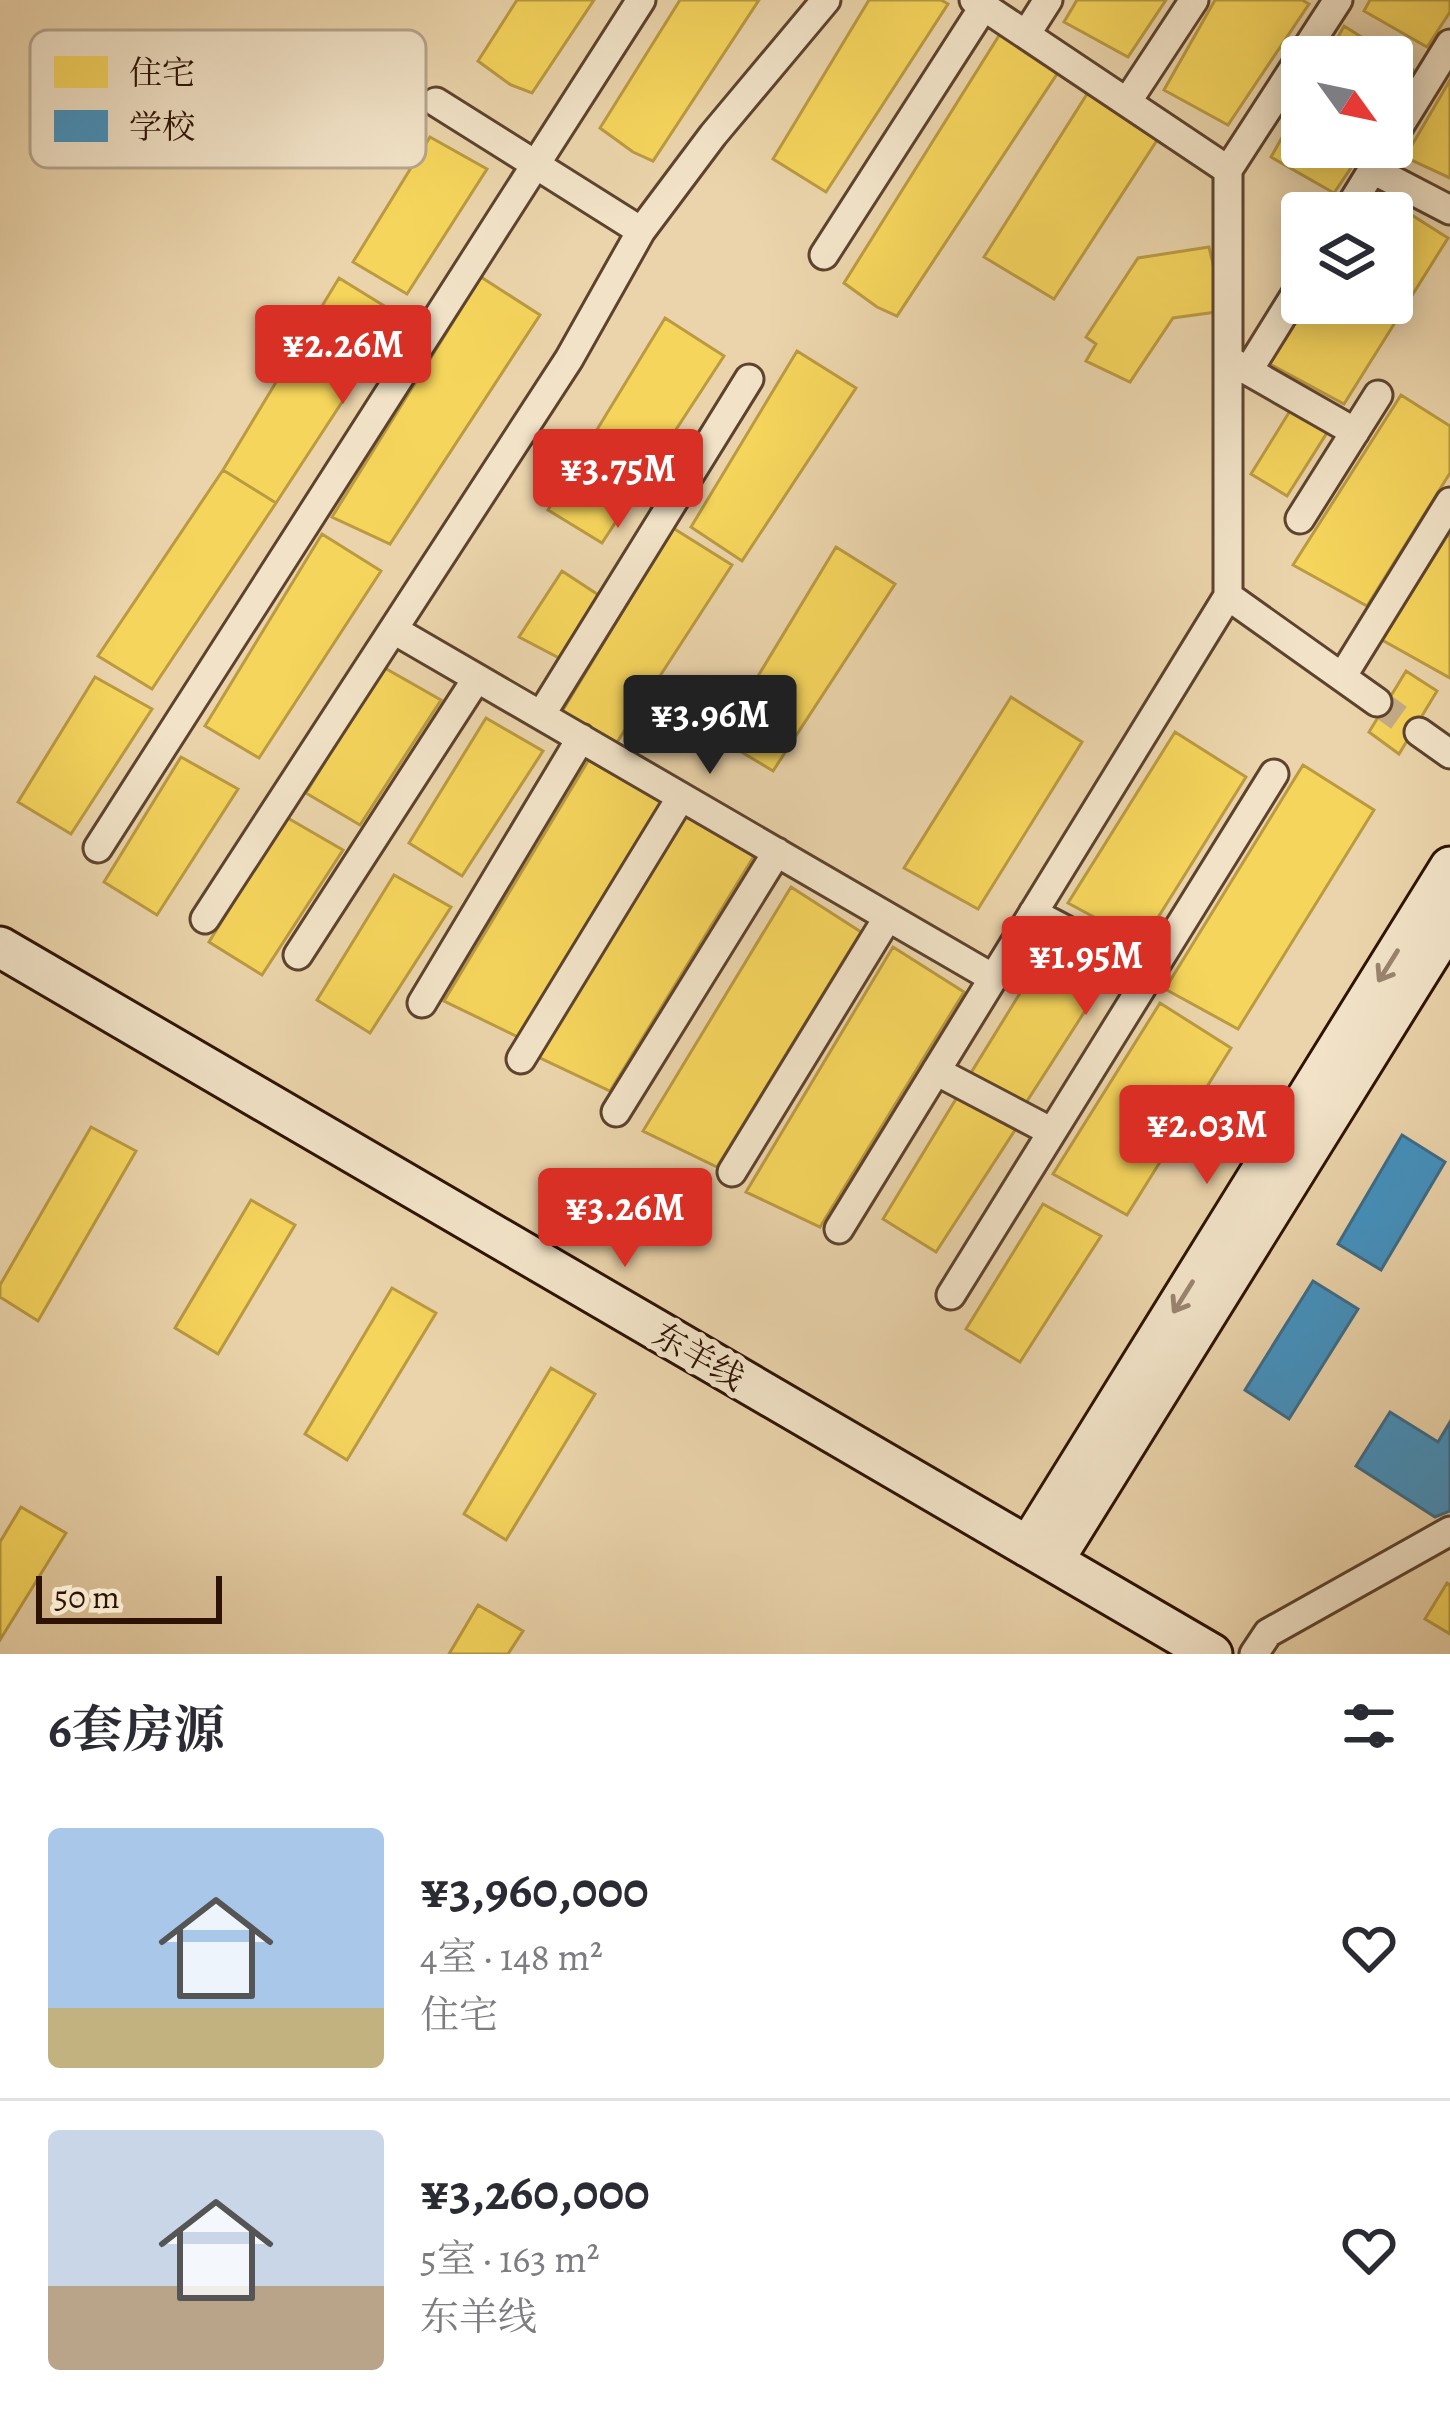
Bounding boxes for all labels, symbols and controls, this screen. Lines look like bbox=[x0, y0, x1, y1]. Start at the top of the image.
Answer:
legend bbox=[30, 30, 426, 168]
north arrow bbox=[1281, 36, 1413, 168]
map controls bbox=[1281, 36, 1413, 324]
text: 住宅 bbox=[129, 50, 195, 95]
text: 学校 bbox=[129, 104, 195, 149]
button: layers bbox=[1281, 192, 1413, 324]
pin: ¥2.26M bbox=[245, 305, 441, 407]
text: ¥2.26M bbox=[282, 317, 404, 370]
pin: ¥3.75M bbox=[520, 429, 716, 531]
text: ¥3.75M bbox=[560, 441, 676, 494]
pin: ¥3.96M bbox=[612, 675, 808, 777]
text: ¥3.96M bbox=[651, 687, 769, 740]
pin: ¥1.95M bbox=[988, 916, 1184, 1018]
text: ¥1.95M bbox=[1029, 928, 1143, 981]
one-way arrow bbox=[1376, 948, 1400, 982]
pin: ¥2.03M bbox=[1109, 1085, 1305, 1187]
text: ¥2.03M bbox=[1146, 1097, 1268, 1150]
pin: ¥3.26M bbox=[527, 1168, 723, 1270]
text: ¥3.26M bbox=[565, 1180, 685, 1233]
one-way arrow bbox=[1171, 1280, 1195, 1314]
street label: 东羊线 bbox=[645, 1312, 753, 1400]
scale bar bbox=[36, 1570, 222, 1623]
text: 50 m bbox=[54, 1574, 120, 1619]
icon: filters bbox=[1336, 1693, 1402, 1759]
text: 6套房源 bbox=[48, 1695, 225, 1765]
text: ¥3,960,000 bbox=[420, 1855, 649, 1925]
icon: home bbox=[144, 1876, 288, 2020]
icon: heart bbox=[1336, 1915, 1402, 1981]
text: 4室 · 148 m² bbox=[420, 1930, 603, 1983]
text: 住宅 bbox=[420, 1988, 498, 2041]
text: ¥3,260,000 bbox=[420, 2157, 650, 2227]
icon: home bbox=[144, 2178, 288, 2322]
icon: heart bbox=[1336, 2217, 1402, 2283]
text: 5室 · 163 m² bbox=[420, 2232, 600, 2285]
text: 东羊线 bbox=[420, 2290, 537, 2343]

